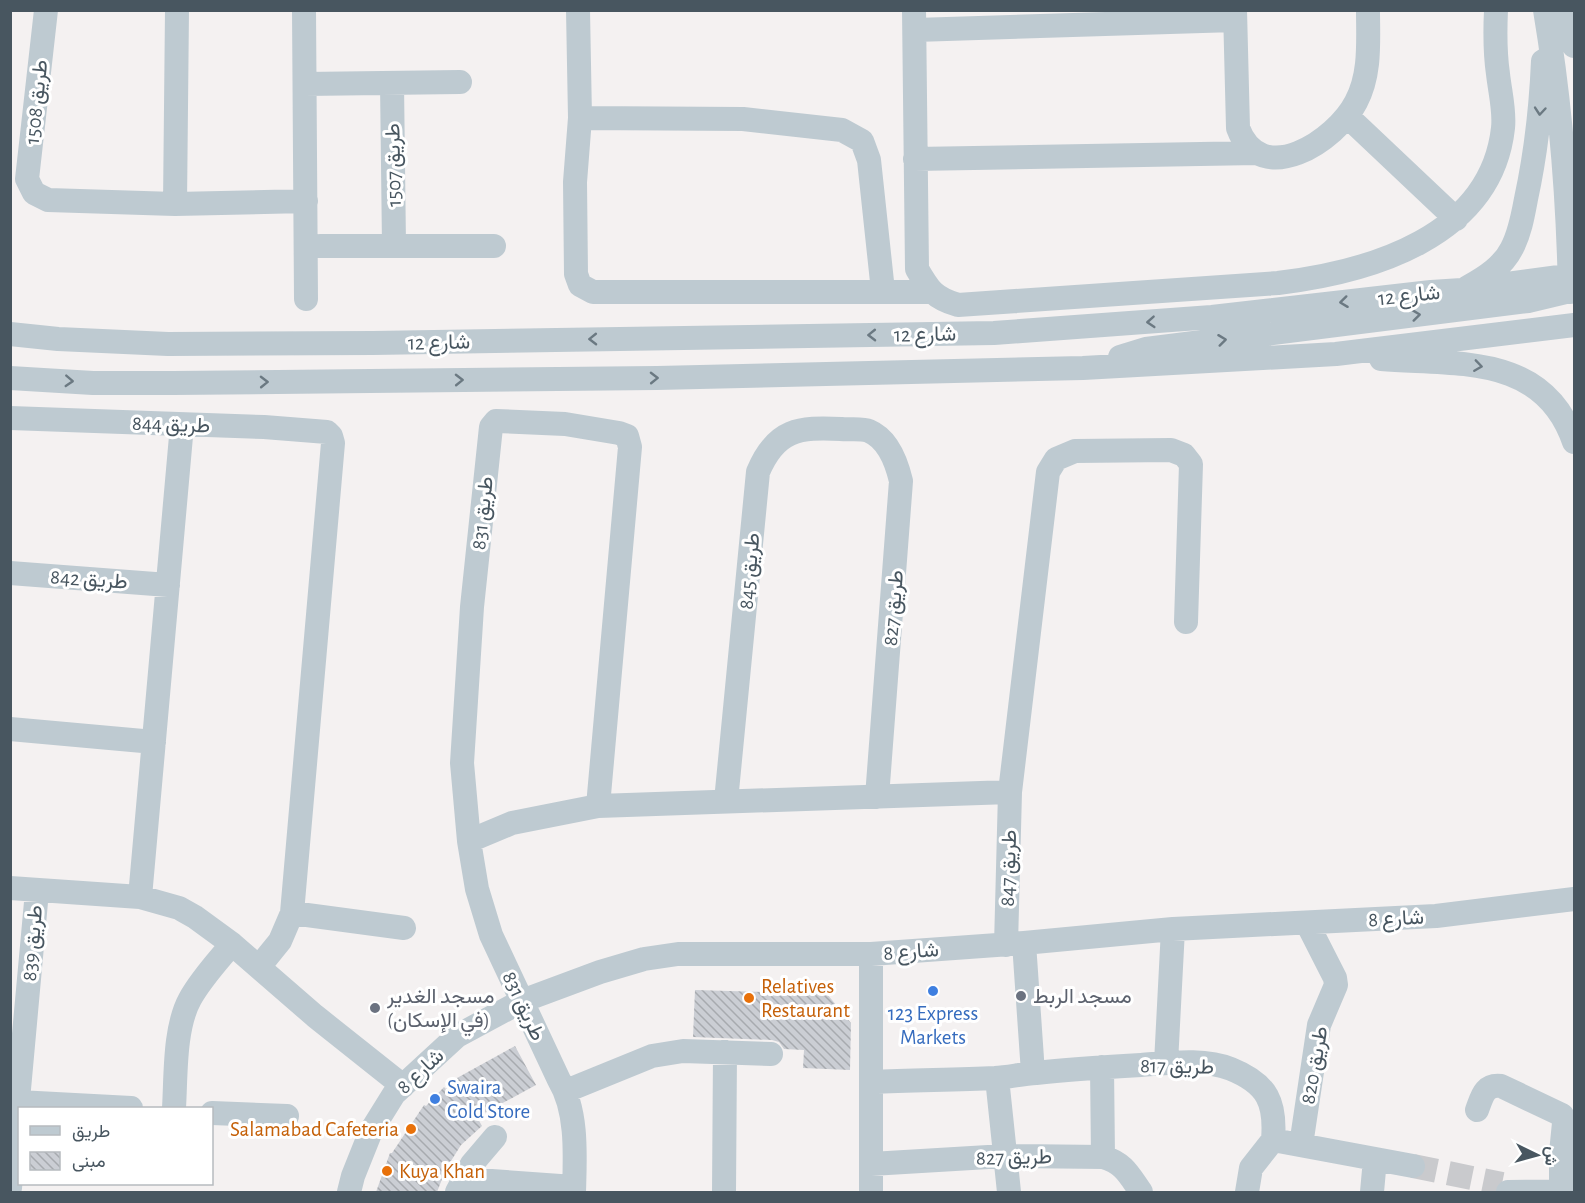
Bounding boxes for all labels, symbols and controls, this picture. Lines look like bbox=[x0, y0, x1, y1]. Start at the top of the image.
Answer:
street label: طريق 1508 bbox=[22, 59, 53, 146]
one-way arrow bbox=[1534, 106, 1547, 115]
street label: طريق 1507 bbox=[382, 123, 407, 207]
street label: شارع 12 bbox=[1377, 282, 1442, 312]
one-way arrow bbox=[1340, 295, 1349, 308]
one-way arrow bbox=[1411, 310, 1420, 322]
one-way arrow bbox=[1146, 315, 1155, 328]
street label: شارع 12 bbox=[894, 323, 956, 349]
one-way arrow bbox=[867, 329, 876, 341]
street label: شارع 12 bbox=[408, 331, 470, 357]
one-way arrow bbox=[589, 333, 598, 345]
one-way arrow bbox=[1218, 334, 1227, 346]
one-way arrow bbox=[1474, 359, 1483, 371]
one-way arrow bbox=[649, 371, 658, 384]
one-way arrow bbox=[454, 374, 463, 386]
one-way arrow bbox=[64, 375, 73, 388]
one-way arrow bbox=[259, 376, 268, 388]
street label: طريق 844 bbox=[131, 413, 210, 438]
street label: طريق 831 bbox=[468, 475, 499, 551]
street label: طريق 845 bbox=[736, 532, 765, 610]
street label: طريق 842 bbox=[49, 566, 128, 595]
street label: طريق 827 bbox=[880, 569, 909, 647]
street label: طريق 847 bbox=[997, 829, 1022, 907]
street label: طريق 839 bbox=[19, 904, 48, 982]
street label: شارع 8 bbox=[1368, 907, 1425, 933]
street label: شارع 8 bbox=[883, 939, 940, 967]
street label: طريق 831 bbox=[497, 968, 549, 1045]
place label: Relatives Restaurant bbox=[761, 976, 850, 1021]
marker: 123 Express Markets bbox=[926, 984, 940, 998]
place label: مسجد الغدير (في الإسكان) bbox=[386, 986, 494, 1037]
place label: مسجد الربط bbox=[1033, 986, 1132, 1009]
marker: مسجد الربط bbox=[1014, 989, 1028, 1003]
marker: Relatives Restaurant bbox=[742, 991, 756, 1005]
marker: مسجد الغدير (في الإسكان) bbox=[368, 1001, 382, 1015]
place label: 123 Express Markets bbox=[888, 1003, 978, 1048]
street label: طريق 820 bbox=[1297, 1025, 1334, 1106]
street label: شارع 8 bbox=[393, 1045, 450, 1100]
street label: طريق 817 bbox=[1140, 1055, 1214, 1080]
place label: Swaira Cold Store bbox=[447, 1077, 530, 1122]
marker: Swaira Cold Store bbox=[428, 1092, 442, 1106]
legend bbox=[18, 1107, 213, 1185]
place label: Salamabad Cafeteria bbox=[230, 1119, 399, 1140]
marker: Salamabad Cafeteria bbox=[404, 1122, 418, 1136]
text: طريق bbox=[72, 1123, 110, 1142]
north arrow bbox=[1507, 1125, 1567, 1185]
street label: طريق 827 bbox=[976, 1146, 1052, 1171]
text: ش bbox=[1541, 1146, 1560, 1166]
text: مبنى bbox=[72, 1153, 106, 1172]
place label: Kuya Khan bbox=[399, 1161, 485, 1182]
marker: Kuya Khan bbox=[380, 1164, 394, 1178]

